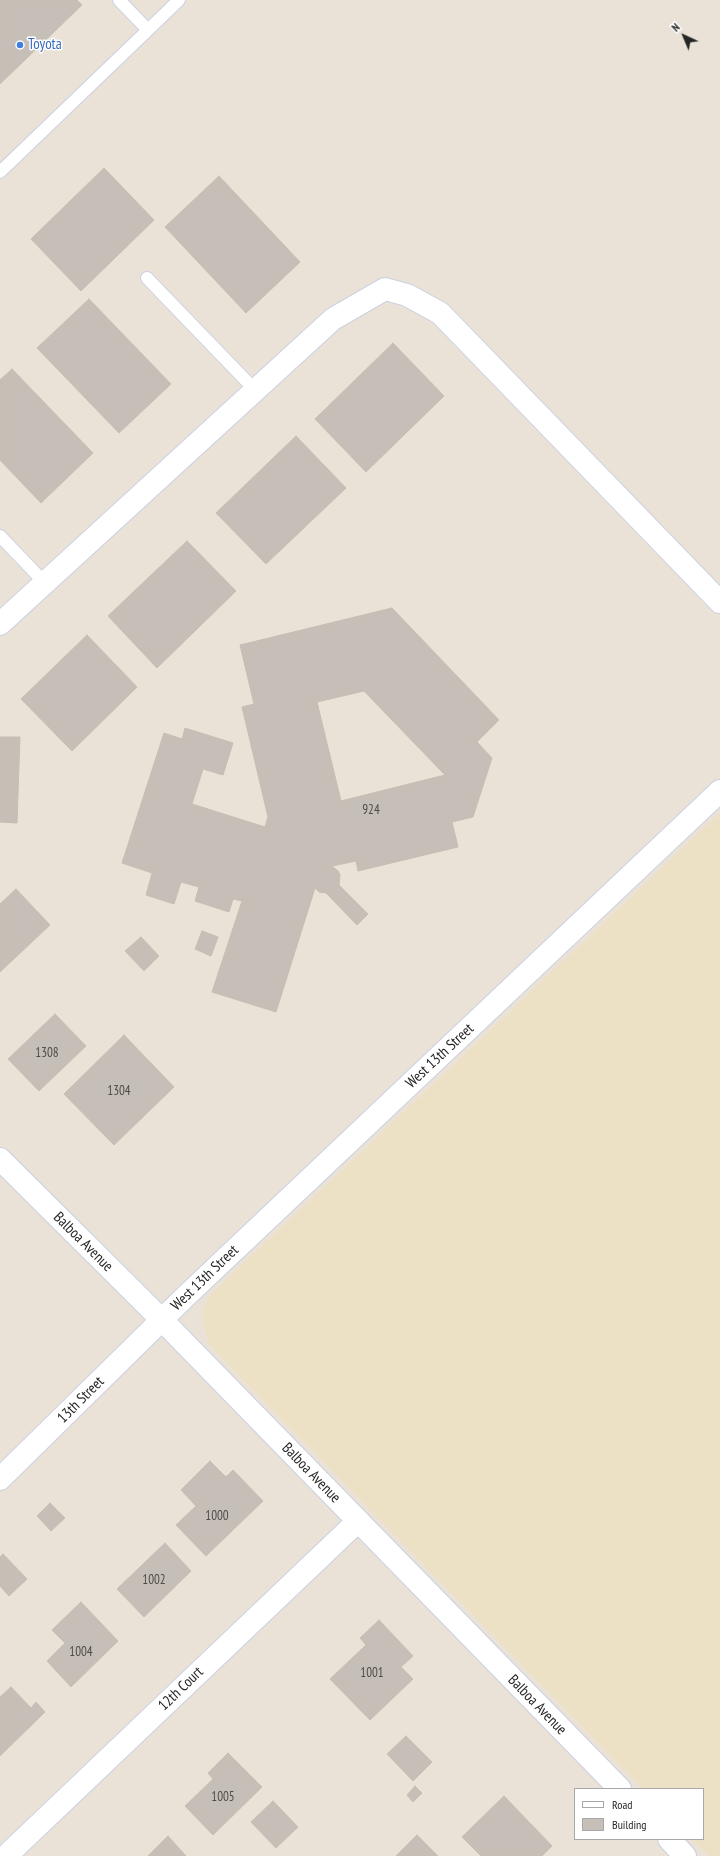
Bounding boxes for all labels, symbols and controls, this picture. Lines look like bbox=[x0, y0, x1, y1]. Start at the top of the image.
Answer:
north arrow bbox=[664, 16, 704, 56]
text: N bbox=[669, 20, 683, 34]
place label: Toyota bbox=[28, 36, 62, 54]
marker: Toyota bbox=[15, 40, 25, 50]
house number: 924 bbox=[362, 802, 380, 818]
street label: West 13th Street bbox=[402, 1020, 478, 1092]
house number: 1308 bbox=[35, 1045, 59, 1061]
house number: 1304 bbox=[107, 1083, 131, 1099]
street label: Balboa Avenue bbox=[50, 1209, 116, 1275]
street label: West 13th Street bbox=[168, 1241, 242, 1315]
street label: 13th Street bbox=[54, 1373, 108, 1427]
street label: Balboa Avenue bbox=[278, 1439, 344, 1507]
house number: 1000 bbox=[205, 1508, 229, 1524]
house number: 1002 bbox=[142, 1572, 166, 1588]
house number: 1004 bbox=[69, 1644, 93, 1660]
street label: 12th Court bbox=[155, 1663, 207, 1715]
house number: 1001 bbox=[360, 1665, 384, 1681]
street label: Balboa Avenue bbox=[504, 1671, 570, 1739]
legend bbox=[574, 1788, 704, 1840]
house number: 1005 bbox=[211, 1789, 235, 1805]
text: Road bbox=[612, 1797, 632, 1812]
text: Building bbox=[612, 1817, 647, 1832]

